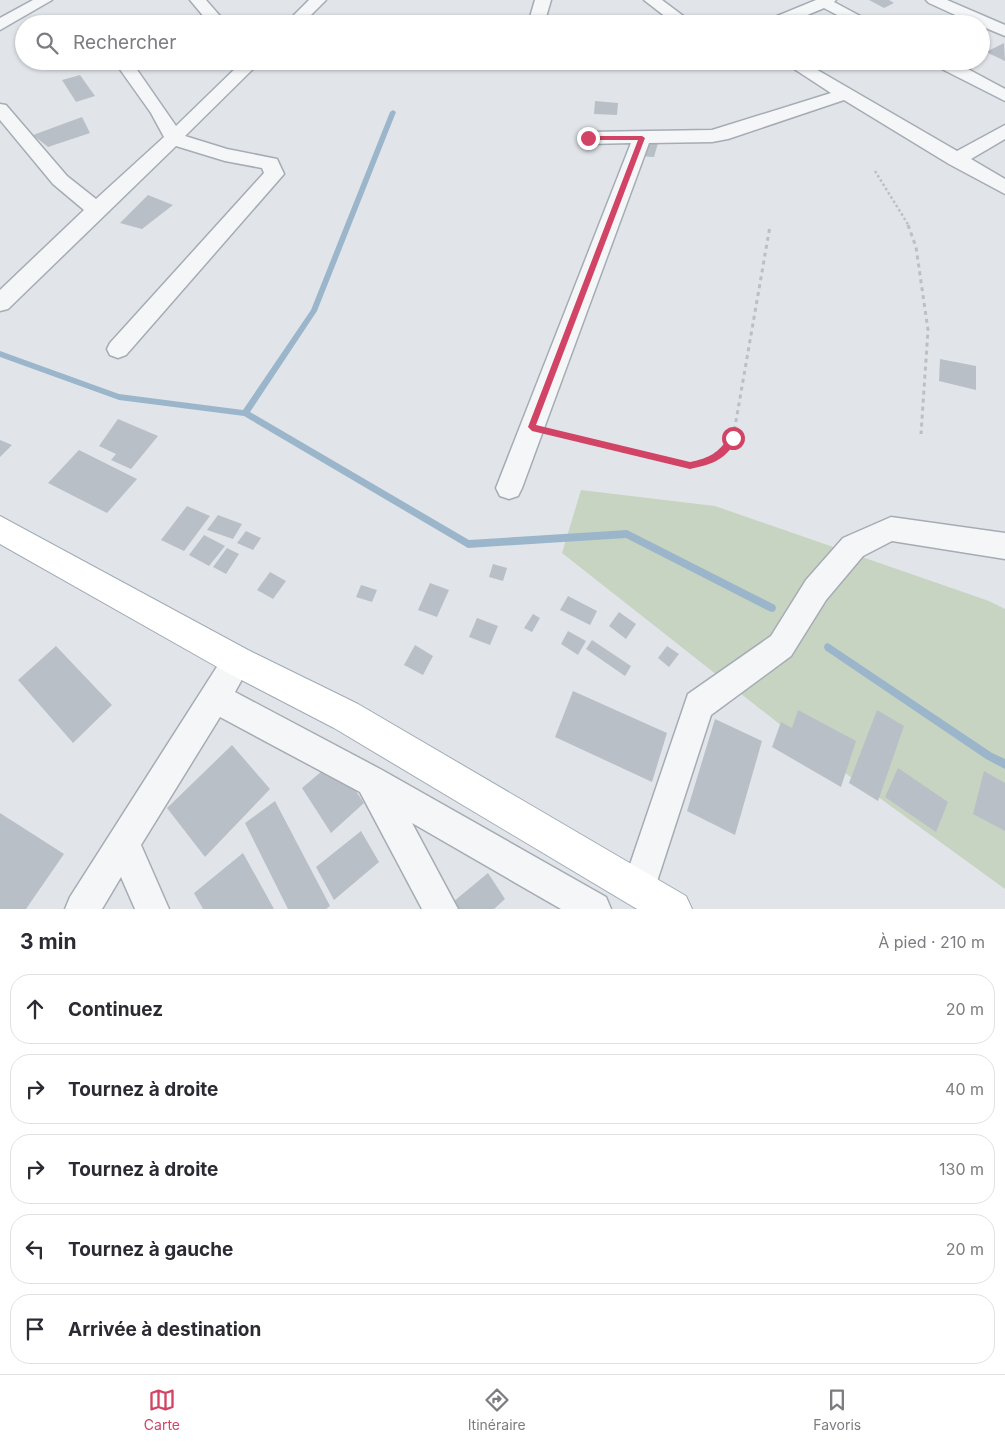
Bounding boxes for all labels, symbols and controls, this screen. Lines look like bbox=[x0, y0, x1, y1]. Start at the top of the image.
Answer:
search box bbox=[15, 15, 990, 70]
icon: search bbox=[33, 29, 61, 57]
text: Rechercher bbox=[73, 31, 176, 54]
route end bbox=[577, 127, 600, 150]
route start bbox=[722, 427, 745, 450]
text: 3 min bbox=[20, 929, 76, 954]
text: À pied · 210 m bbox=[878, 932, 985, 952]
icon: ahead bbox=[21, 995, 49, 1023]
text: Continuez bbox=[68, 998, 163, 1021]
text: 20 m bbox=[946, 999, 984, 1019]
icon: right bbox=[21, 1075, 49, 1103]
text: Tournez à droite bbox=[68, 1078, 218, 1101]
text: 40 m bbox=[945, 1079, 984, 1099]
icon: right bbox=[21, 1155, 49, 1183]
text: Tournez à droite bbox=[68, 1158, 218, 1181]
text: 130 m bbox=[939, 1159, 984, 1179]
icon: left bbox=[21, 1235, 49, 1263]
text: Tournez à gauche bbox=[68, 1238, 233, 1261]
text: 20 m bbox=[946, 1239, 984, 1259]
icon: arrive bbox=[21, 1315, 49, 1343]
text: Arrivée à destination bbox=[68, 1318, 261, 1341]
tab: Carte bbox=[144, 1386, 180, 1433]
tab: Itinéraire bbox=[468, 1386, 526, 1433]
tab: Favoris bbox=[813, 1386, 861, 1433]

